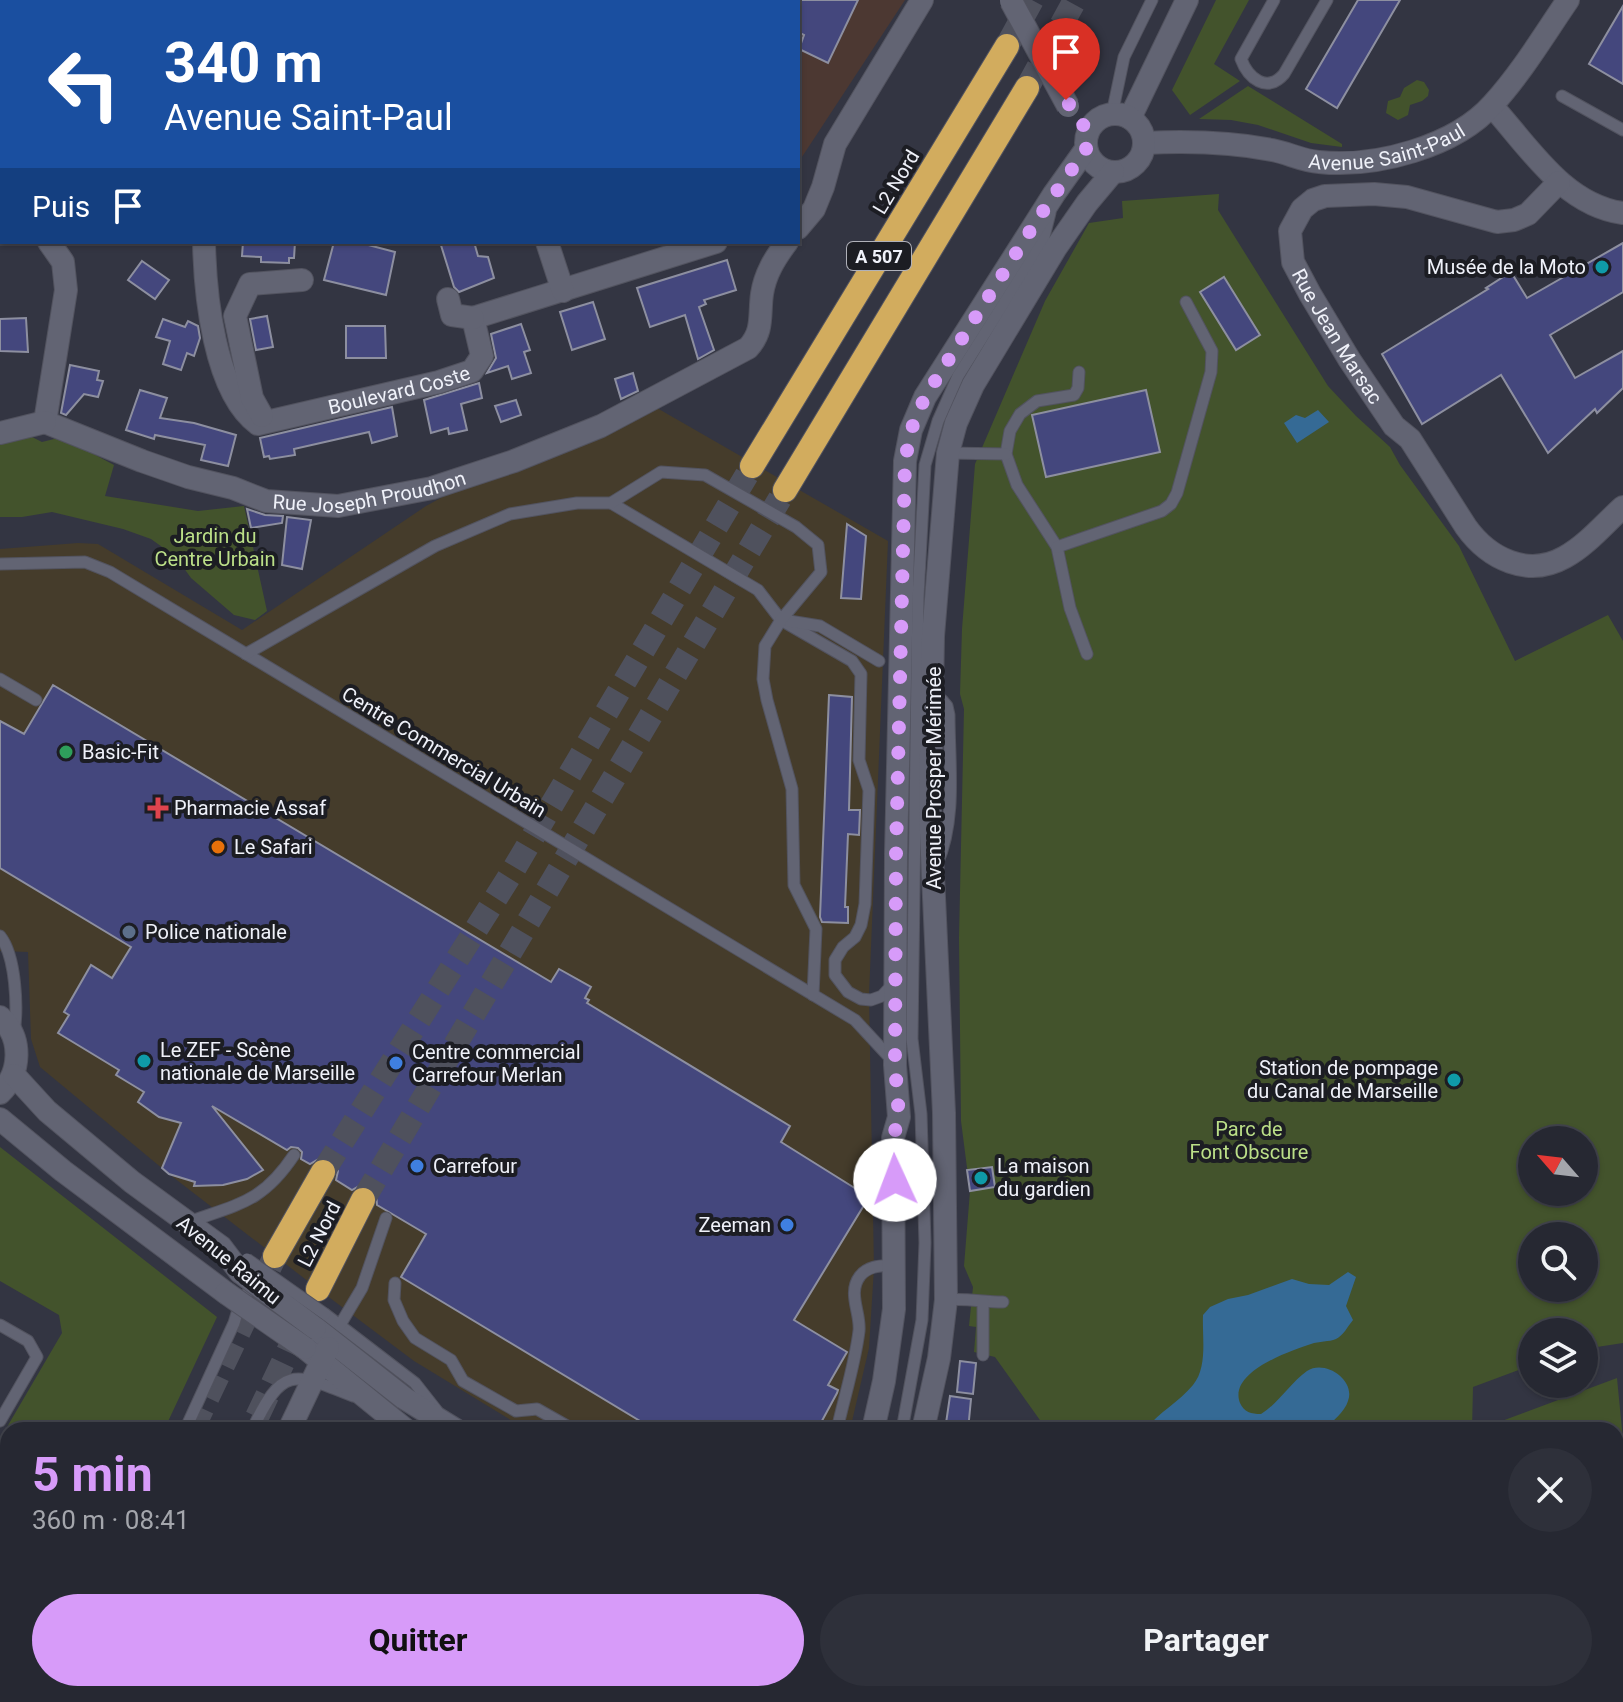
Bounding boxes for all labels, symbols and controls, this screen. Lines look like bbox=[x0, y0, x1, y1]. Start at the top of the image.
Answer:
pin bbox=[1032, 18, 1100, 100]
text: 340 m bbox=[164, 30, 323, 96]
icon: arrive bbox=[1044, 30, 1088, 74]
icon: left bbox=[32, 32, 136, 136]
text: Avenue Saint-Paul bbox=[164, 97, 453, 139]
street label: Avenue Saint-Paul bbox=[1307, 119, 1469, 175]
street label: L2 Nord bbox=[868, 146, 924, 218]
icon: arrive bbox=[106, 184, 150, 228]
text: Puis bbox=[32, 189, 90, 224]
road number: A 507 bbox=[847, 242, 911, 270]
place label: Musée de la Moto bbox=[1427, 255, 1586, 279]
marker: Musée de la Moto bbox=[1593, 258, 1611, 276]
street label: Rue Jean Marsac bbox=[1287, 265, 1388, 409]
street label: Boulevard Coste bbox=[326, 361, 473, 419]
street label: Rue Joseph Proudhon bbox=[272, 466, 469, 519]
park label: Jardin du Centre Urbain bbox=[154, 524, 276, 571]
street label: Avenue Prosper Mérimée bbox=[922, 666, 946, 890]
street label: Centre Commercial Urbain bbox=[338, 681, 550, 823]
place label: Basic-Fit bbox=[82, 740, 159, 764]
marker: Basic-Fit bbox=[57, 743, 75, 761]
place label: Pharmacie Assaf bbox=[174, 796, 326, 820]
marker: Pharmacie Assaf bbox=[149, 799, 167, 817]
place label: Le Safari bbox=[234, 835, 313, 859]
marker: Le Safari bbox=[209, 838, 227, 856]
place label: Police nationale bbox=[145, 920, 287, 944]
marker: Police nationale bbox=[120, 923, 138, 941]
place label: Le ZEF - Scène nationale de Marseille bbox=[160, 1038, 355, 1085]
place label: Centre commercial Carrefour Merlan bbox=[412, 1040, 581, 1087]
marker: Le ZEF - Scène nationale de Marseille bbox=[135, 1052, 153, 1070]
marker: Centre commercial Carrefour Merlan bbox=[387, 1054, 405, 1072]
place label: Station de pompage du Canal de Marseille bbox=[1247, 1056, 1438, 1103]
marker: Station de pompage du Canal de Marseille bbox=[1445, 1071, 1463, 1089]
park label: Parc de Font Obscure bbox=[1190, 1117, 1308, 1164]
north arrow bbox=[1518, 1126, 1598, 1206]
map controls bbox=[1518, 1126, 1598, 1398]
position arrow bbox=[853, 1138, 937, 1222]
place label: Carrefour bbox=[433, 1154, 517, 1178]
place label: La maison du gardien bbox=[997, 1154, 1091, 1201]
marker: Carrefour bbox=[408, 1157, 426, 1175]
marker: La maison du gardien bbox=[972, 1169, 990, 1187]
street label: L2 Nord bbox=[292, 1197, 346, 1271]
street label: Avenue Raimu bbox=[172, 1211, 286, 1309]
place label: Zeeman bbox=[699, 1213, 771, 1237]
marker: Zeeman bbox=[778, 1216, 796, 1234]
button: search bbox=[1518, 1222, 1598, 1302]
button: layers bbox=[1518, 1318, 1598, 1398]
text: 5 min bbox=[32, 1446, 153, 1503]
button: close bbox=[1508, 1448, 1592, 1532]
text: 360 m · 08:41 bbox=[32, 1505, 190, 1535]
button: Quitter bbox=[32, 1594, 804, 1686]
button: Partager bbox=[820, 1594, 1592, 1686]

